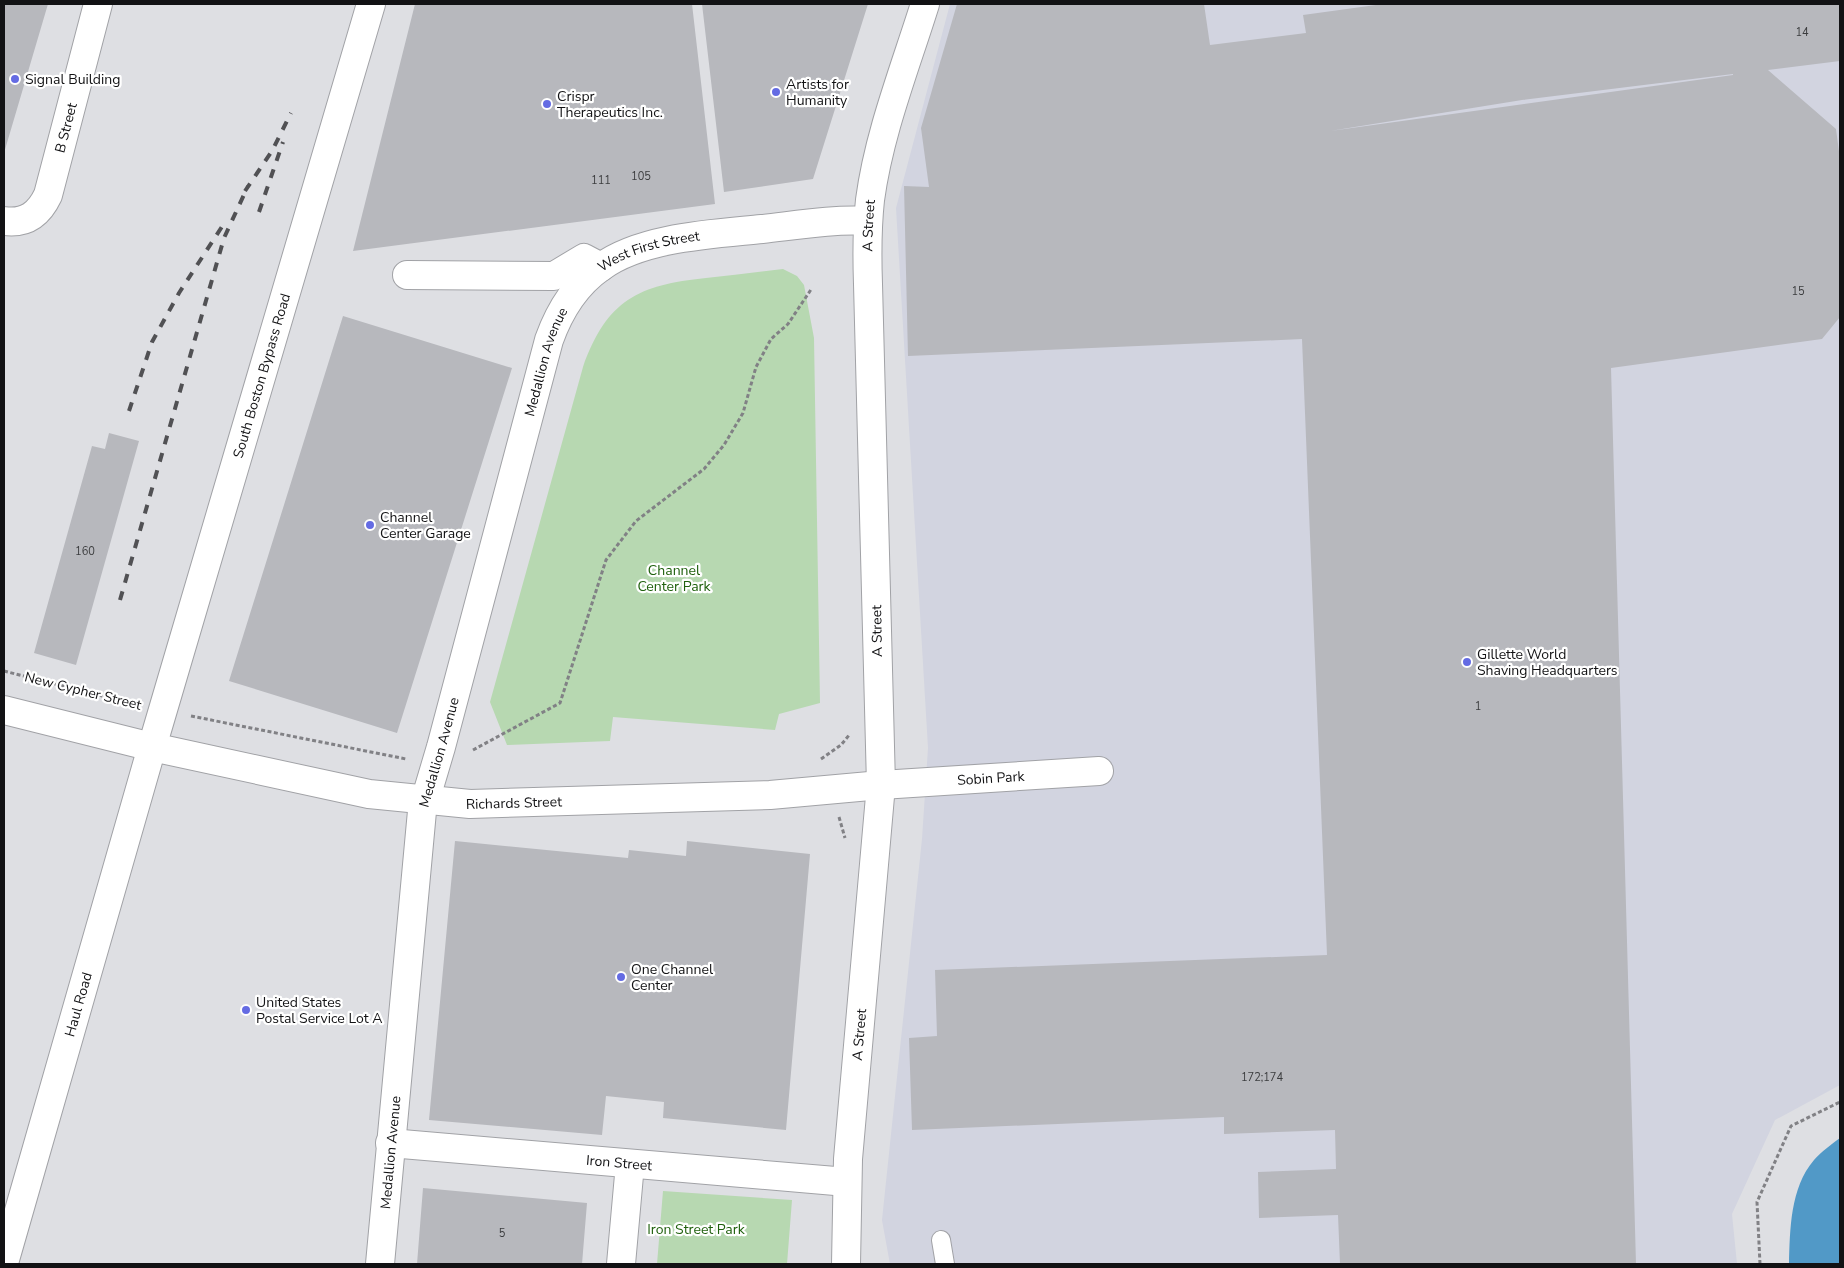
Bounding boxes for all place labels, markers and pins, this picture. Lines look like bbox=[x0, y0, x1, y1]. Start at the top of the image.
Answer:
place label: Signal Building bbox=[25, 70, 120, 89]
marker: Signal Building bbox=[9, 73, 21, 85]
place label: Artists for Humanity bbox=[786, 75, 849, 110]
marker: Artists for Humanity bbox=[770, 86, 782, 98]
place label: Crispr Therapeutics Inc. bbox=[557, 87, 663, 122]
marker: Crispr Therapeutics Inc. bbox=[541, 98, 553, 110]
place label: Channel Center Garage bbox=[380, 508, 471, 543]
marker: Channel Center Garage bbox=[364, 519, 376, 531]
place label: Gillette World Shaving Headquarters bbox=[1477, 645, 1618, 680]
marker: Gillette World Shaving Headquarters bbox=[1461, 656, 1473, 668]
place label: One Channel Center bbox=[631, 960, 714, 995]
marker: One Channel Center bbox=[615, 971, 627, 983]
place label: United States Postal Service Lot A bbox=[256, 993, 382, 1028]
marker: United States Postal Service Lot A bbox=[240, 1004, 252, 1016]

